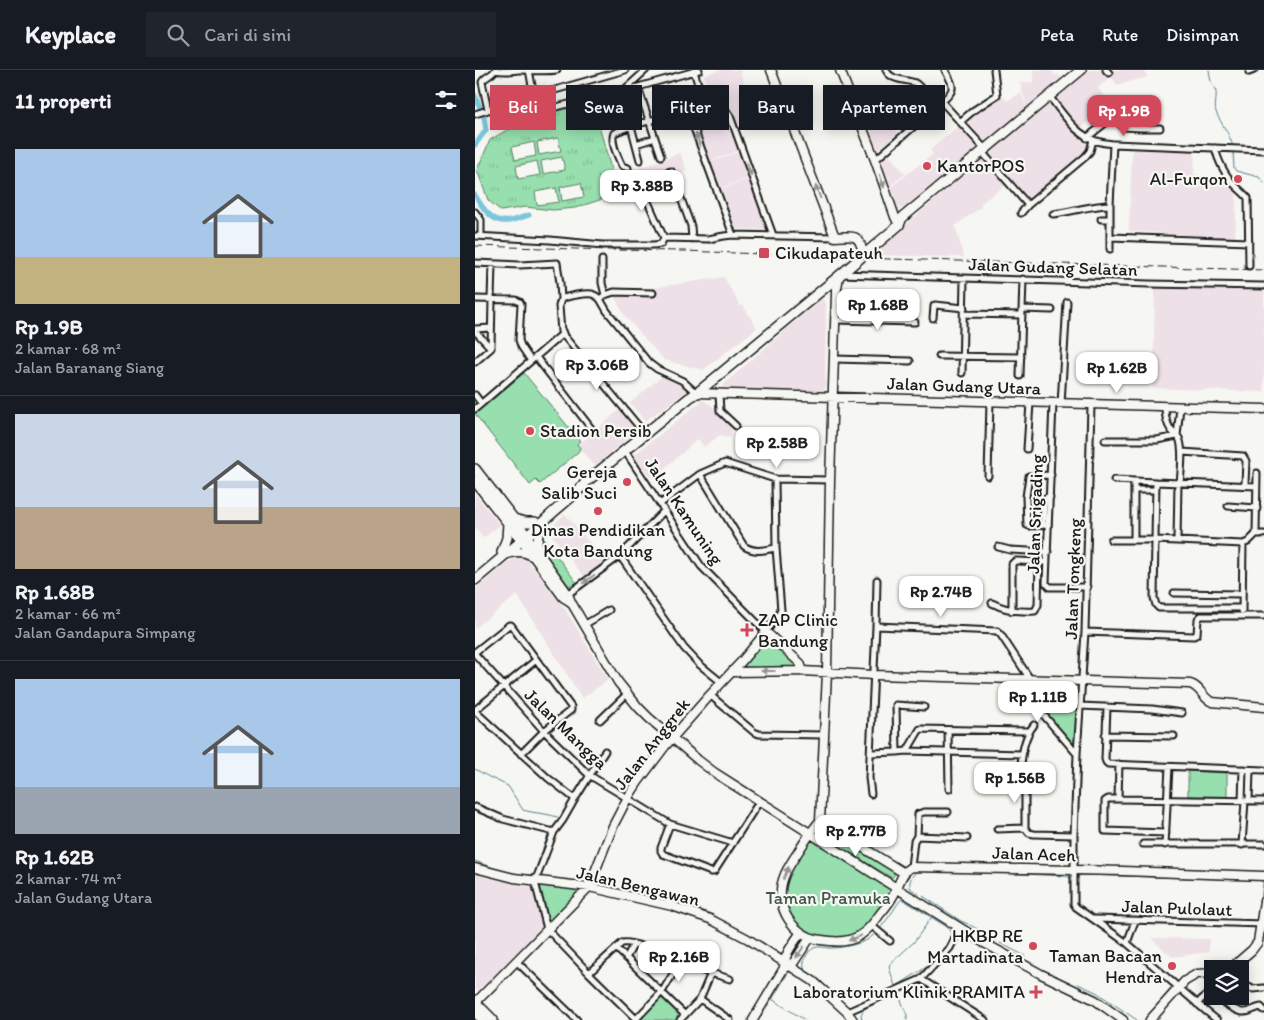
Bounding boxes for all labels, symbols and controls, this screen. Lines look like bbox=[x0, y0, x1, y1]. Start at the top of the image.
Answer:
search box bbox=[146, 12, 496, 57]
text: Keyplace bbox=[25, 20, 116, 49]
icon: search bbox=[164, 21, 192, 49]
text: Cari di sini bbox=[204, 23, 291, 46]
text: Peta bbox=[1040, 24, 1074, 46]
text: Rute bbox=[1102, 24, 1138, 46]
text: Disimpan bbox=[1166, 24, 1239, 46]
chip: Beli bbox=[490, 85, 556, 130]
chip: Sewa bbox=[566, 85, 642, 130]
chip: Filter bbox=[652, 85, 729, 130]
chip: Baru bbox=[739, 85, 813, 130]
chip: Apartemen bbox=[823, 85, 945, 130]
icon: filters bbox=[432, 86, 460, 114]
text: 11 properti bbox=[15, 88, 112, 113]
pin: Rp 1.9B bbox=[1078, 94, 1170, 137]
text: Rp 1.9B bbox=[1098, 101, 1150, 120]
one-way arrow bbox=[694, 132, 702, 147]
place label: KantorPOS bbox=[937, 155, 1025, 177]
marker: KantorPOS bbox=[921, 160, 933, 172]
one-way arrow bbox=[746, 162, 753, 177]
place label: Al-Furqon bbox=[1150, 168, 1228, 190]
pin: Rp 3.88B bbox=[590, 170, 694, 212]
marker: Al-Furqon bbox=[1232, 173, 1244, 185]
one-way arrow bbox=[878, 174, 886, 189]
text: Rp 3.88B bbox=[611, 176, 673, 195]
icon: home bbox=[193, 181, 283, 271]
one-way arrow bbox=[814, 184, 821, 199]
place label: Cikudapateuh bbox=[775, 242, 883, 264]
marker: Cikudapateuh bbox=[757, 246, 771, 260]
street label: Jalan Gudang Selatan bbox=[968, 253, 1138, 281]
pin: Rp 1.68B bbox=[826, 288, 930, 331]
text: Rp 1.68B bbox=[848, 295, 908, 314]
text: Rp 1.9B bbox=[15, 314, 83, 339]
text: 2 kamar · 68 m² bbox=[15, 339, 121, 358]
pin: Rp 3.06B bbox=[545, 348, 649, 391]
pin: Rp 1.62B bbox=[1065, 352, 1169, 394]
text: Rp 3.06B bbox=[565, 355, 629, 374]
text: Jalan Baranang Siang bbox=[15, 358, 164, 377]
text: Rp 1.62B bbox=[1087, 358, 1147, 377]
street label: Jalan Gudang Utara bbox=[886, 372, 1042, 400]
place label: Stadion Persib bbox=[540, 420, 651, 442]
marker: Stadion Persib bbox=[524, 425, 536, 437]
pin: Rp 2.58B bbox=[725, 426, 829, 469]
text: Rp 2.58B bbox=[746, 433, 808, 452]
icon: home bbox=[193, 447, 283, 537]
street label: Jalan Kamuning bbox=[640, 453, 728, 569]
street label: Jalan Srigading bbox=[1022, 453, 1048, 574]
place label: Gereja Salib Suci bbox=[541, 461, 618, 504]
marker: Gereja Salib Suci bbox=[621, 476, 633, 488]
marker: Dinas Pendidikan Kota Bandung bbox=[592, 505, 604, 517]
street label: Jalan Tongkeng bbox=[1060, 517, 1086, 640]
place label: Dinas Pendidikan Kota Bandung bbox=[531, 519, 665, 562]
one-way arrow bbox=[582, 574, 596, 584]
pin: Rp 2.74B bbox=[889, 576, 993, 618]
text: Rp 1.68B bbox=[15, 579, 95, 604]
text: Rp 2.74B bbox=[910, 582, 972, 601]
text: 2 kamar · 66 m² bbox=[15, 604, 121, 623]
place label: ZAP Clinic Bandung bbox=[758, 609, 838, 652]
text: Jalan Gandapura Simpang bbox=[15, 623, 195, 642]
marker: ZAP Clinic Bandung bbox=[740, 623, 754, 637]
one-way arrow bbox=[759, 667, 775, 675]
pin: Rp 1.11B bbox=[986, 680, 1090, 723]
street label: Jalan Mangga bbox=[520, 684, 613, 775]
text: Rp 1.11B bbox=[1009, 687, 1067, 706]
street label: Jalan Anggrek bbox=[609, 693, 695, 794]
icon: home bbox=[193, 712, 283, 802]
pin: Rp 1.56B bbox=[963, 762, 1067, 804]
text: Rp 1.56B bbox=[985, 768, 1045, 787]
pin: Rp 2.77B bbox=[804, 814, 908, 857]
text: Rp 2.77B bbox=[826, 821, 886, 840]
street label: Jalan Aceh bbox=[992, 842, 1077, 866]
text: Rp 1.62B bbox=[15, 844, 94, 869]
street label: Jalan Bengawan bbox=[574, 861, 702, 911]
one-way arrow bbox=[782, 866, 790, 880]
text: 2 kamar · 74 m² bbox=[15, 869, 121, 888]
park label: Taman Pramuka bbox=[765, 887, 891, 909]
text: Jalan Gudang Utara bbox=[15, 888, 152, 907]
street label: Jalan Pulolaut bbox=[1121, 895, 1233, 921]
place label: HKBP RE Martadinata bbox=[927, 925, 1023, 968]
one-way arrow bbox=[847, 934, 862, 942]
pin: Rp 2.16B bbox=[627, 940, 731, 983]
marker: HKBP RE Martadinata bbox=[1027, 940, 1039, 952]
place label: Taman Bacaan Hendra bbox=[1049, 945, 1162, 988]
one-way arrow bbox=[795, 946, 805, 959]
text: Rp 2.16B bbox=[649, 947, 709, 966]
marker: Taman Bacaan Hendra bbox=[1166, 960, 1178, 972]
map controls bbox=[1204, 960, 1249, 1005]
button: layers bbox=[1204, 960, 1249, 1005]
place label: Laboratorium Klinik PRAMITA bbox=[793, 981, 1025, 1003]
marker: Laboratorium Klinik PRAMITA bbox=[1029, 985, 1043, 999]

